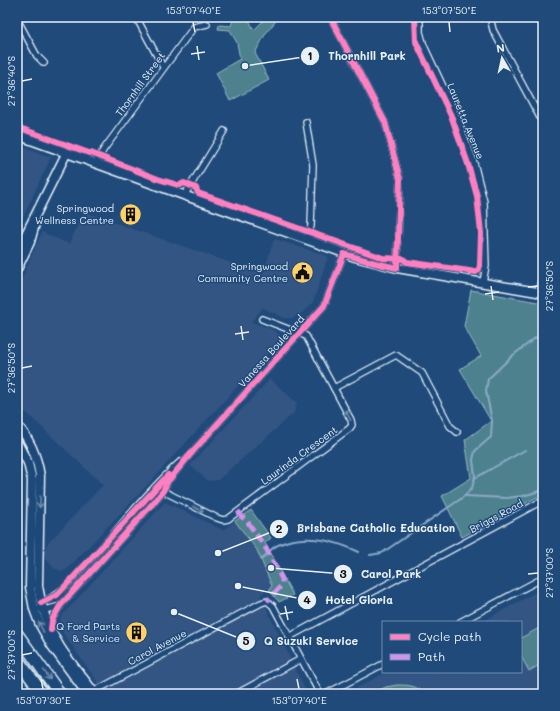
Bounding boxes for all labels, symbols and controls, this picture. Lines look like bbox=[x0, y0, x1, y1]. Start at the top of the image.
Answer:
text: 153°07'40"E bbox=[165, 3, 221, 17]
text: 153°07'50"E bbox=[421, 3, 477, 17]
north arrow bbox=[482, 38, 522, 78]
text: N bbox=[495, 40, 506, 56]
callout: Thornhill Park bbox=[300, 44, 414, 67]
text: 1 bbox=[307, 47, 313, 63]
text: Thornhill Park bbox=[328, 48, 406, 63]
street label: Thornhill Street bbox=[112, 49, 168, 119]
text: 27°36'40"S bbox=[4, 55, 18, 106]
street label: Lauretta Avenue bbox=[444, 81, 488, 161]
place label: Springwood Wellness Centre bbox=[35, 201, 114, 227]
building icon: Springwood Wellness Centre bbox=[117, 201, 143, 227]
place label: Springwood Community Centre bbox=[198, 259, 288, 285]
public building icon: Springwood Community Centre bbox=[290, 259, 316, 285]
text: 27°36'50"S bbox=[542, 261, 556, 311]
street label: Vanessa Boulevard bbox=[235, 312, 307, 390]
text: 27°36'50"S bbox=[4, 343, 18, 393]
one-way arrow bbox=[344, 409, 351, 421]
street label: Laurinda Crescent bbox=[258, 422, 340, 488]
one-way arrow bbox=[36, 495, 44, 508]
street label: Briggs Road bbox=[467, 496, 525, 536]
one-way arrow bbox=[192, 506, 204, 513]
callout: Brisbane Catholic Education bbox=[269, 517, 463, 540]
text: 2 bbox=[276, 520, 283, 536]
text: Brisbane Catholic Education bbox=[297, 520, 455, 535]
text: 27°37'00"S bbox=[542, 548, 556, 598]
callout: Carol Park bbox=[333, 562, 429, 585]
text: 3 bbox=[339, 565, 347, 581]
text: Carol Park bbox=[361, 566, 421, 581]
callout: Hotel Gloria bbox=[297, 588, 401, 611]
text: 4 bbox=[303, 591, 311, 607]
text: Hotel Gloria bbox=[325, 592, 393, 607]
place label: Q Ford Parts & Service bbox=[56, 619, 120, 645]
building icon: Q Ford Parts & Service bbox=[123, 619, 149, 645]
legend bbox=[382, 621, 522, 673]
one-way arrow bbox=[37, 622, 44, 634]
street label: Carol Avenue bbox=[125, 626, 189, 668]
text: Cycle path bbox=[418, 628, 481, 644]
text: 27°37'00"S bbox=[4, 630, 18, 680]
callout: Q Suzuki Service bbox=[236, 630, 366, 653]
text: 5 bbox=[242, 632, 250, 648]
text: Q Suzuki Service bbox=[264, 633, 358, 648]
text: Path bbox=[418, 648, 445, 664]
one-way arrow bbox=[43, 669, 51, 681]
text: 153°07'30"E bbox=[15, 693, 71, 707]
text: 153°07'40"E bbox=[271, 693, 327, 707]

